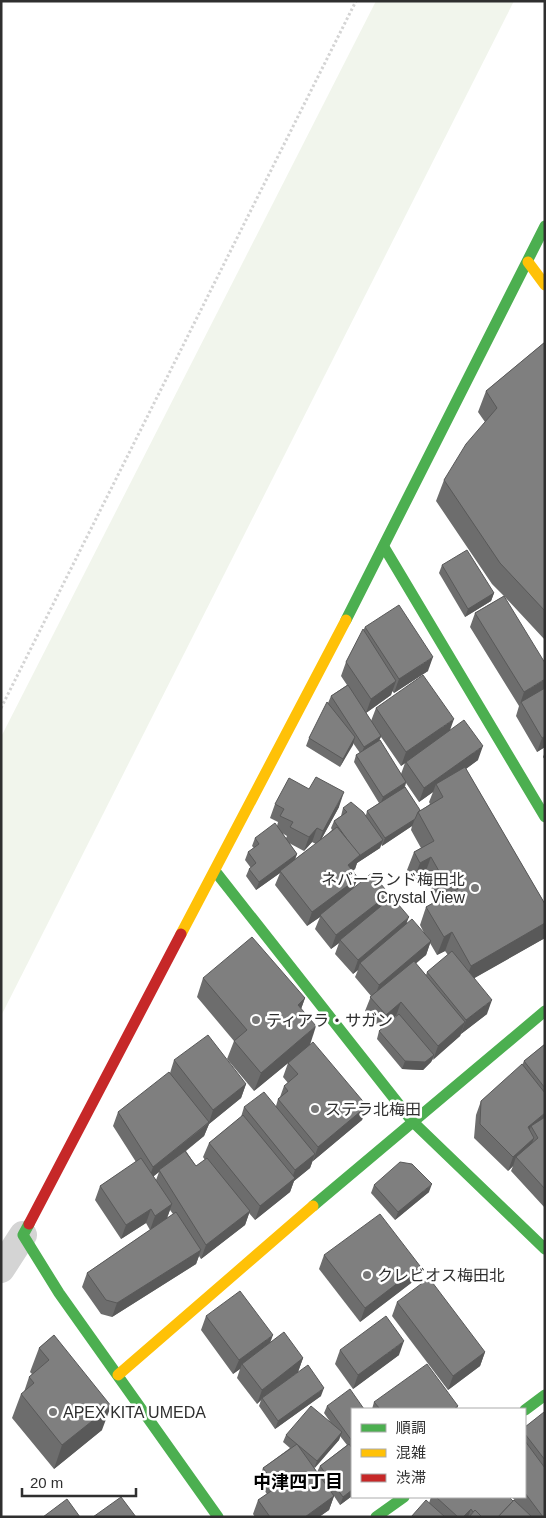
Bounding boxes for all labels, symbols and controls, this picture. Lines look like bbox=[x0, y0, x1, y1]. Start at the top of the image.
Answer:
place label: ネバーランド梅田北 Crystal View bbox=[321, 871, 465, 906]
marker: ネバーランド梅田北 Crystal View bbox=[469, 882, 481, 894]
place label: ティアラ・サガン bbox=[266, 1012, 393, 1029]
marker: ティアラ・サガン bbox=[250, 1014, 262, 1026]
place label: ステラ北梅田 bbox=[325, 1101, 421, 1118]
marker: ステラ北梅田 bbox=[309, 1103, 321, 1115]
place label: クレビオス梅田北 bbox=[377, 1267, 505, 1284]
marker: クレビオス梅田北 bbox=[361, 1269, 373, 1281]
place label: APEX KITA UMEDA bbox=[63, 1404, 206, 1421]
marker: APEX KITA UMEDA bbox=[47, 1406, 59, 1418]
legend bbox=[351, 1408, 526, 1498]
text: 順調 bbox=[396, 1419, 426, 1436]
text: 混雑 bbox=[396, 1444, 426, 1461]
scale bar bbox=[22, 1466, 136, 1498]
text: 渋滞 bbox=[396, 1469, 426, 1486]
district label: 中津四丁目 bbox=[253, 1472, 343, 1492]
text: 20 m bbox=[30, 1474, 63, 1491]

